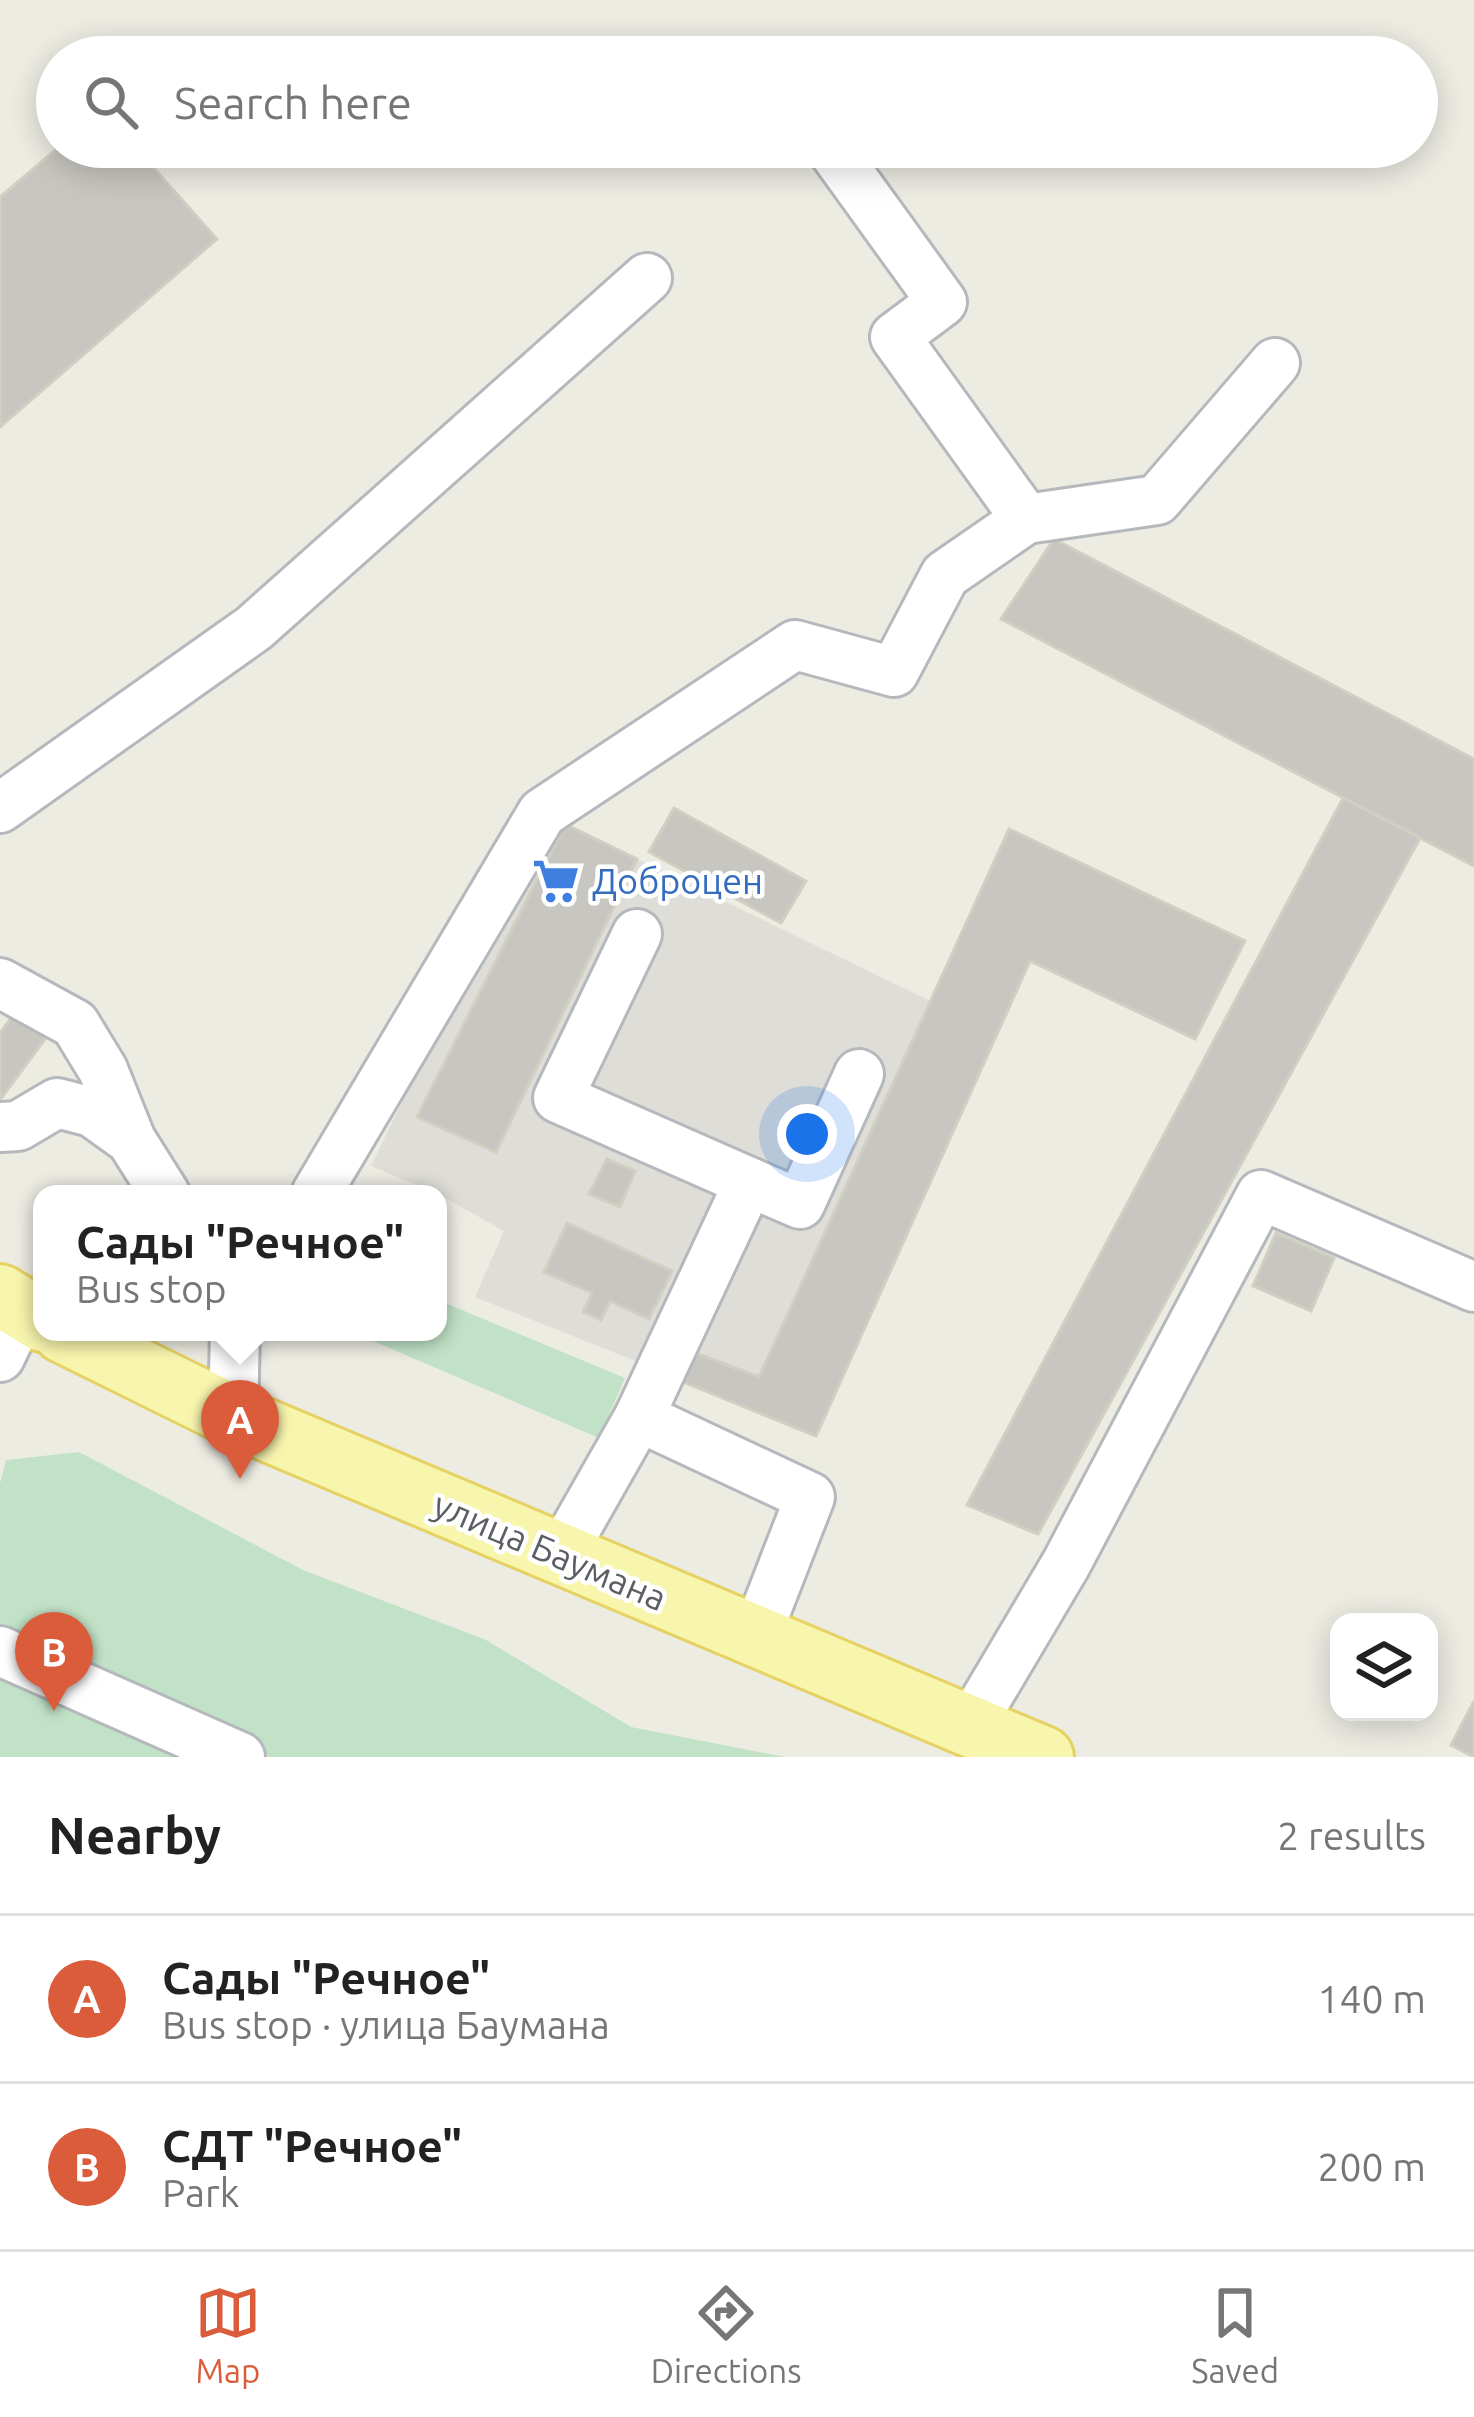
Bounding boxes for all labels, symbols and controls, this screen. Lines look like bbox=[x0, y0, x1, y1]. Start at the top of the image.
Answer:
search box bbox=[36, 36, 1438, 168]
icon: search bbox=[78, 69, 144, 135]
text: Search here bbox=[174, 77, 412, 128]
supermarket icon: Доброцен bbox=[531, 856, 581, 906]
place label: Доброцен bbox=[592, 860, 763, 901]
your location bbox=[777, 1104, 837, 1164]
popup bbox=[33, 1185, 447, 1341]
text: Сады "Речное" bbox=[76, 1216, 404, 1267]
text: Bus stop bbox=[76, 1267, 227, 1310]
pin: A bbox=[201, 1380, 279, 1479]
street label: улица Баумана bbox=[428, 1483, 673, 1618]
pin: B bbox=[15, 1612, 93, 1711]
map controls bbox=[1330, 1613, 1438, 1721]
button: layers bbox=[1330, 1613, 1438, 1721]
text: Nearby bbox=[48, 1806, 221, 1864]
text: 2 results bbox=[1277, 1814, 1426, 1857]
text: Сады "Речное" bbox=[162, 1952, 490, 2003]
text: A bbox=[73, 1977, 101, 2020]
text: 140 m bbox=[1317, 1977, 1426, 2020]
text: Bus stop · улица Баумана bbox=[162, 2003, 610, 2046]
text: СДТ "Речное" bbox=[162, 2120, 462, 2171]
text: B bbox=[74, 2145, 100, 2188]
text: 200 m bbox=[1317, 2145, 1426, 2188]
text: Park bbox=[162, 2171, 240, 2214]
tab: Map bbox=[195, 2280, 261, 2389]
tab: Directions bbox=[651, 2280, 801, 2389]
tab: Saved bbox=[1191, 2280, 1279, 2389]

